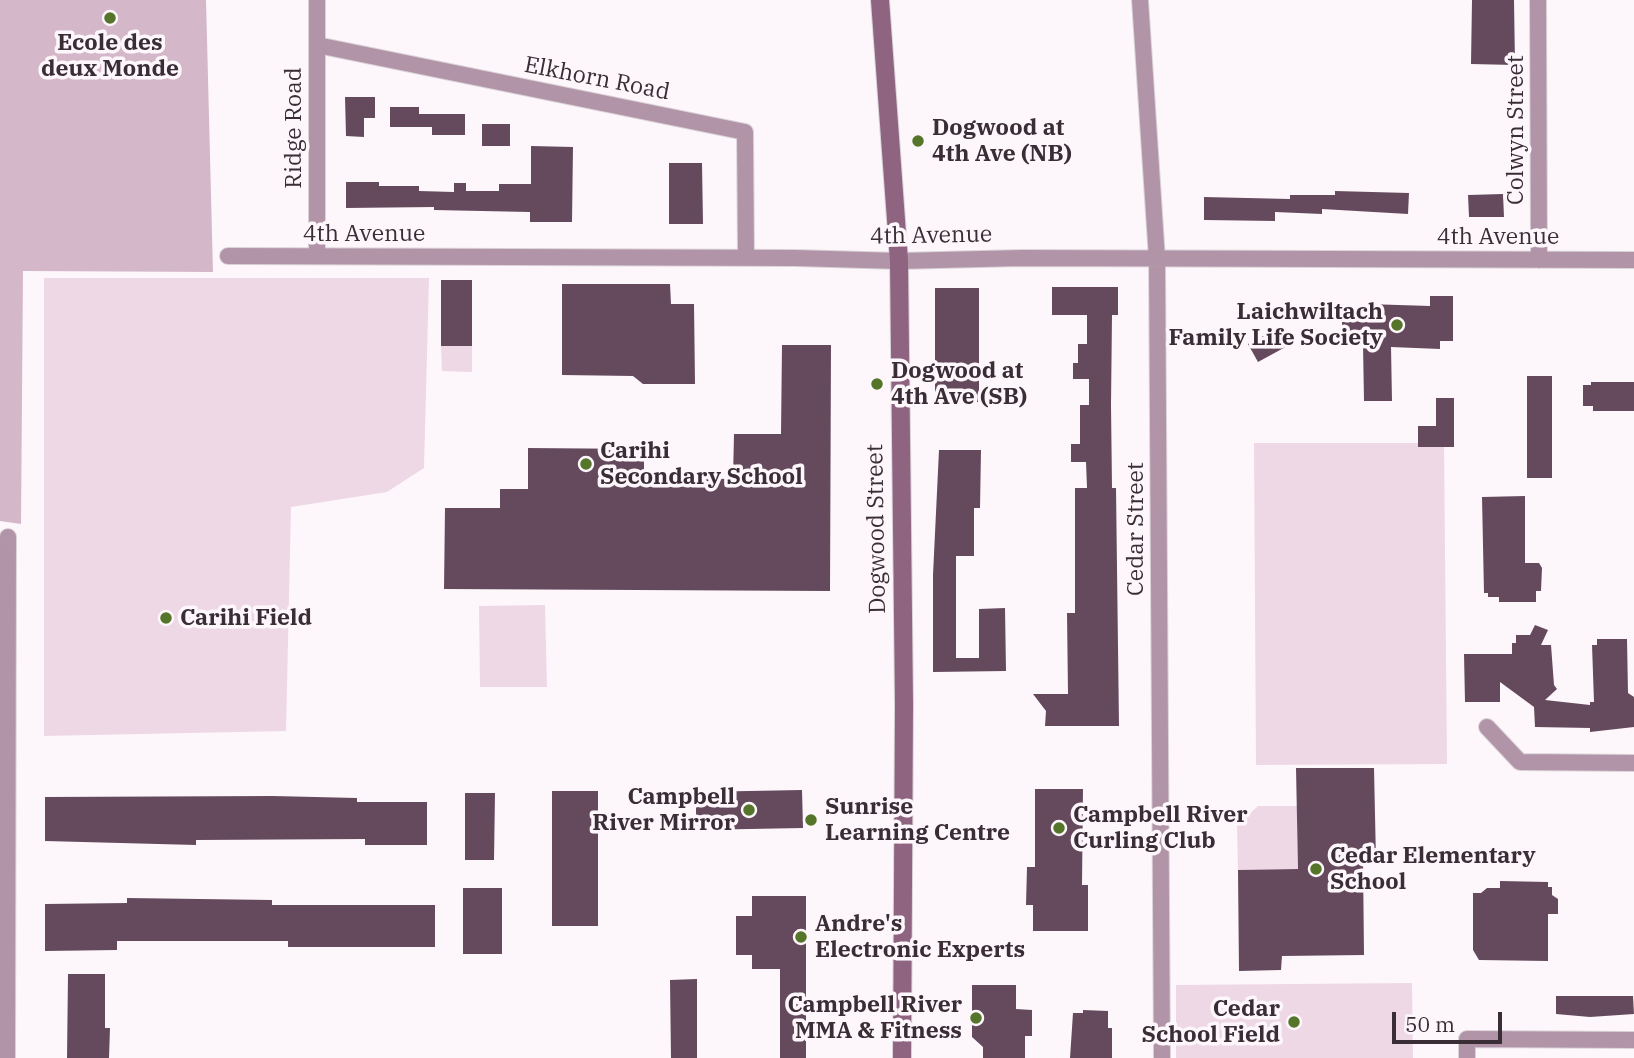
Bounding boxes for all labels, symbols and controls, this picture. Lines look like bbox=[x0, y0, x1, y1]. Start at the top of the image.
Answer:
marker: Ecole des deux Monde bbox=[102, 10, 118, 26]
place label: Ecole des deux Monde bbox=[41, 29, 179, 83]
street label: Elkhorn Road bbox=[522, 51, 672, 107]
street label: Colwyn Street bbox=[1502, 55, 1530, 205]
street label: Ridge Road bbox=[280, 67, 308, 189]
place label: Dogwood at 4th Ave (NB) bbox=[932, 114, 1072, 168]
marker: Dogwood at 4th Ave (NB) bbox=[910, 133, 926, 149]
street label: 4th Avenue bbox=[303, 220, 425, 248]
street label: 4th Avenue bbox=[870, 221, 992, 251]
street label: 4th Avenue bbox=[1437, 223, 1559, 251]
place label: Laichwiltach Family Life Society bbox=[1169, 298, 1383, 352]
marker: Laichwiltach Family Life Society bbox=[1389, 317, 1405, 333]
place label: Dogwood at 4th Ave (SB) bbox=[891, 357, 1027, 411]
marker: Dogwood at 4th Ave (SB) bbox=[869, 376, 885, 392]
place label: Carihi Secondary School bbox=[600, 437, 803, 491]
street label: Dogwood Street bbox=[862, 444, 892, 614]
marker: Carihi Secondary School bbox=[578, 456, 594, 472]
street label: Cedar Street bbox=[1122, 462, 1150, 596]
place label: Carihi Field bbox=[180, 604, 312, 632]
marker: Carihi Field bbox=[158, 610, 174, 626]
place label: Campbell River Mirror bbox=[592, 783, 735, 837]
place label: Sunrise Learning Centre bbox=[825, 793, 1010, 847]
place label: Campbell River Curling Club bbox=[1073, 801, 1248, 855]
marker: Campbell River Mirror bbox=[741, 802, 757, 818]
marker: Sunrise Learning Centre bbox=[803, 812, 819, 828]
marker: Campbell River Curling Club bbox=[1051, 820, 1067, 836]
place label: Cedar Elementary School bbox=[1330, 842, 1536, 896]
marker: Cedar Elementary School bbox=[1308, 861, 1324, 877]
place label: Andre's Electronic Experts bbox=[815, 910, 1025, 964]
marker: Andre's Electronic Experts bbox=[793, 929, 809, 945]
place label: Campbell River MMA & Fitness bbox=[787, 991, 962, 1045]
place label: Cedar School Field bbox=[1142, 995, 1280, 1049]
scale bar bbox=[1396, 998, 1506, 1042]
marker: Campbell River MMA & Fitness bbox=[968, 1010, 984, 1026]
text: 50 m bbox=[1405, 1010, 1455, 1038]
marker: Cedar School Field bbox=[1286, 1014, 1302, 1030]

